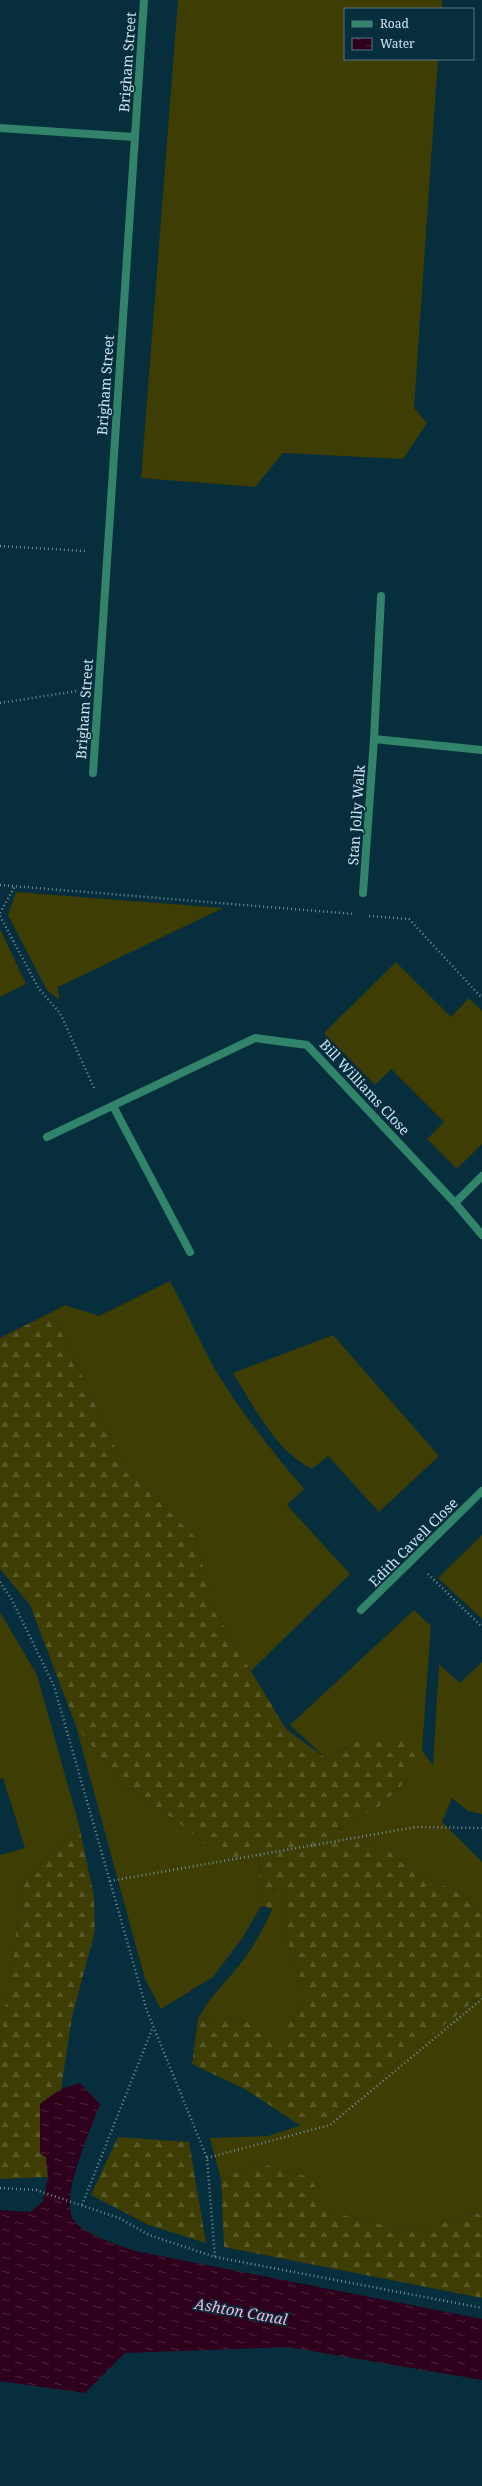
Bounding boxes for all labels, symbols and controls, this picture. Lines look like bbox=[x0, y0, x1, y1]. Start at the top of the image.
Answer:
legend bbox=[344, 8, 474, 60]
street label: Brigham Street bbox=[114, 11, 140, 113]
text: Road bbox=[380, 15, 410, 32]
text: Water bbox=[380, 35, 415, 52]
street label: Brigham Street bbox=[92, 334, 118, 436]
street label: Brigham Street bbox=[71, 658, 97, 760]
street label: Stan Jolly Walk bbox=[343, 763, 369, 866]
street label: Bill Williams Close bbox=[316, 1035, 414, 1139]
street label: Edith Cavell Close bbox=[364, 1493, 462, 1591]
water label: Ashton Canal bbox=[192, 2293, 289, 2329]

